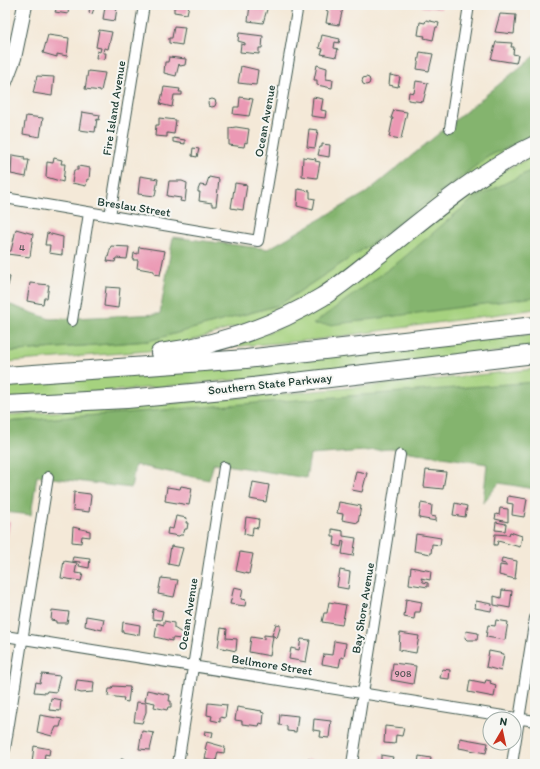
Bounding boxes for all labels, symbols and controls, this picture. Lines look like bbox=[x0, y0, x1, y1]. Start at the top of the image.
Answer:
street label: Fire Island Avenue bbox=[100, 59, 128, 156]
street label: Ocean Avenue bbox=[252, 83, 278, 158]
street label: Breslau Street bbox=[96, 194, 172, 220]
house number: 4 bbox=[19, 241, 25, 254]
street label: Southern State Parkway bbox=[207, 370, 333, 397]
street label: Bay Shore Avenue bbox=[349, 561, 377, 655]
street label: Ocean Avenue bbox=[175, 577, 201, 651]
street label: Bellmore Street bbox=[231, 652, 314, 678]
house number: 908 bbox=[395, 667, 412, 680]
north arrow bbox=[482, 711, 522, 751]
text: N bbox=[499, 715, 508, 729]

